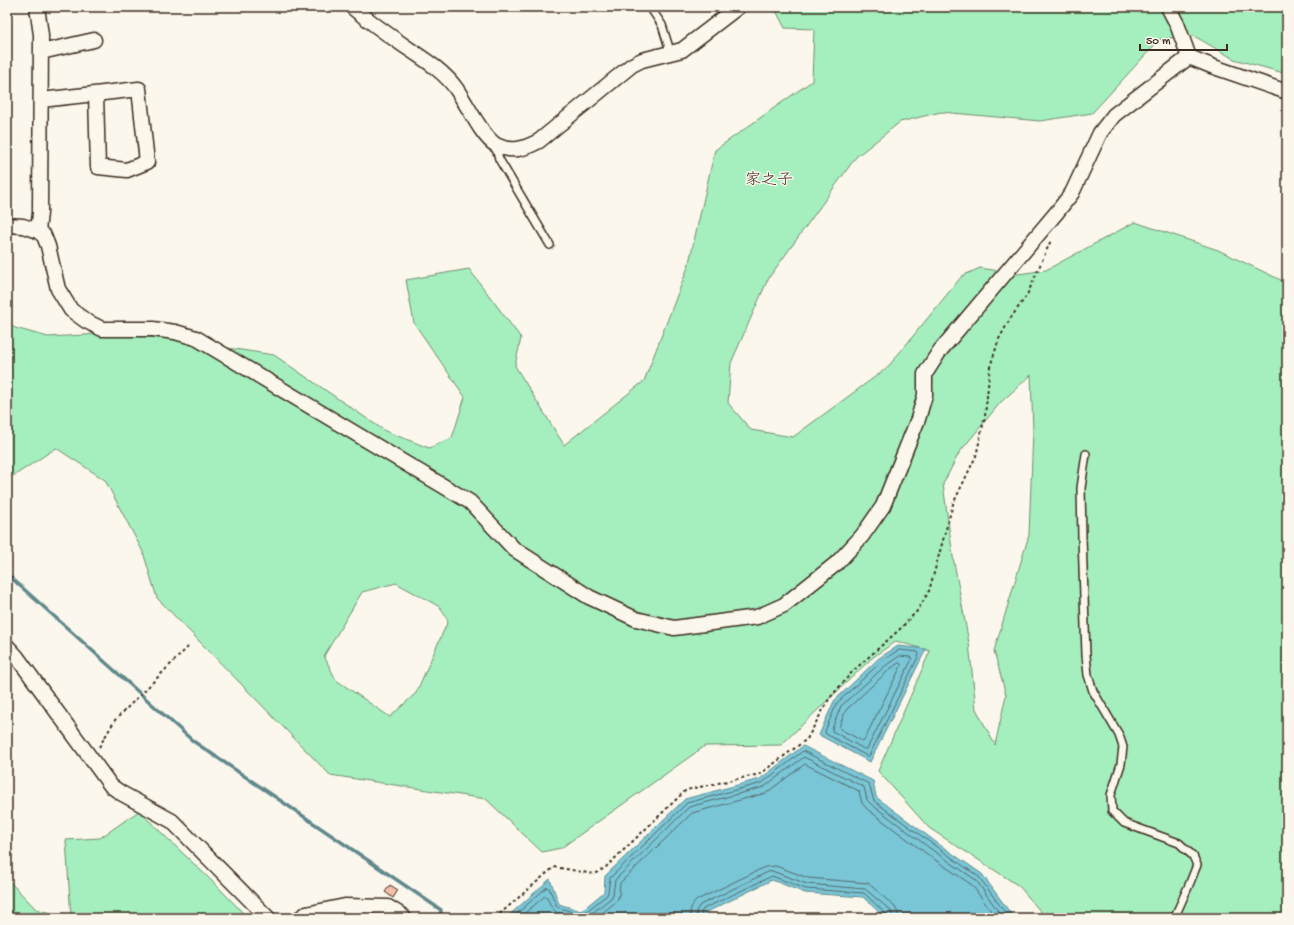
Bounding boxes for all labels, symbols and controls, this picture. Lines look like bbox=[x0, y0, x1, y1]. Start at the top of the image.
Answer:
scale bar bbox=[1140, 26, 1227, 52]
text: 50 m bbox=[1146, 35, 1171, 49]
district label: 家之子 bbox=[745, 171, 793, 191]

